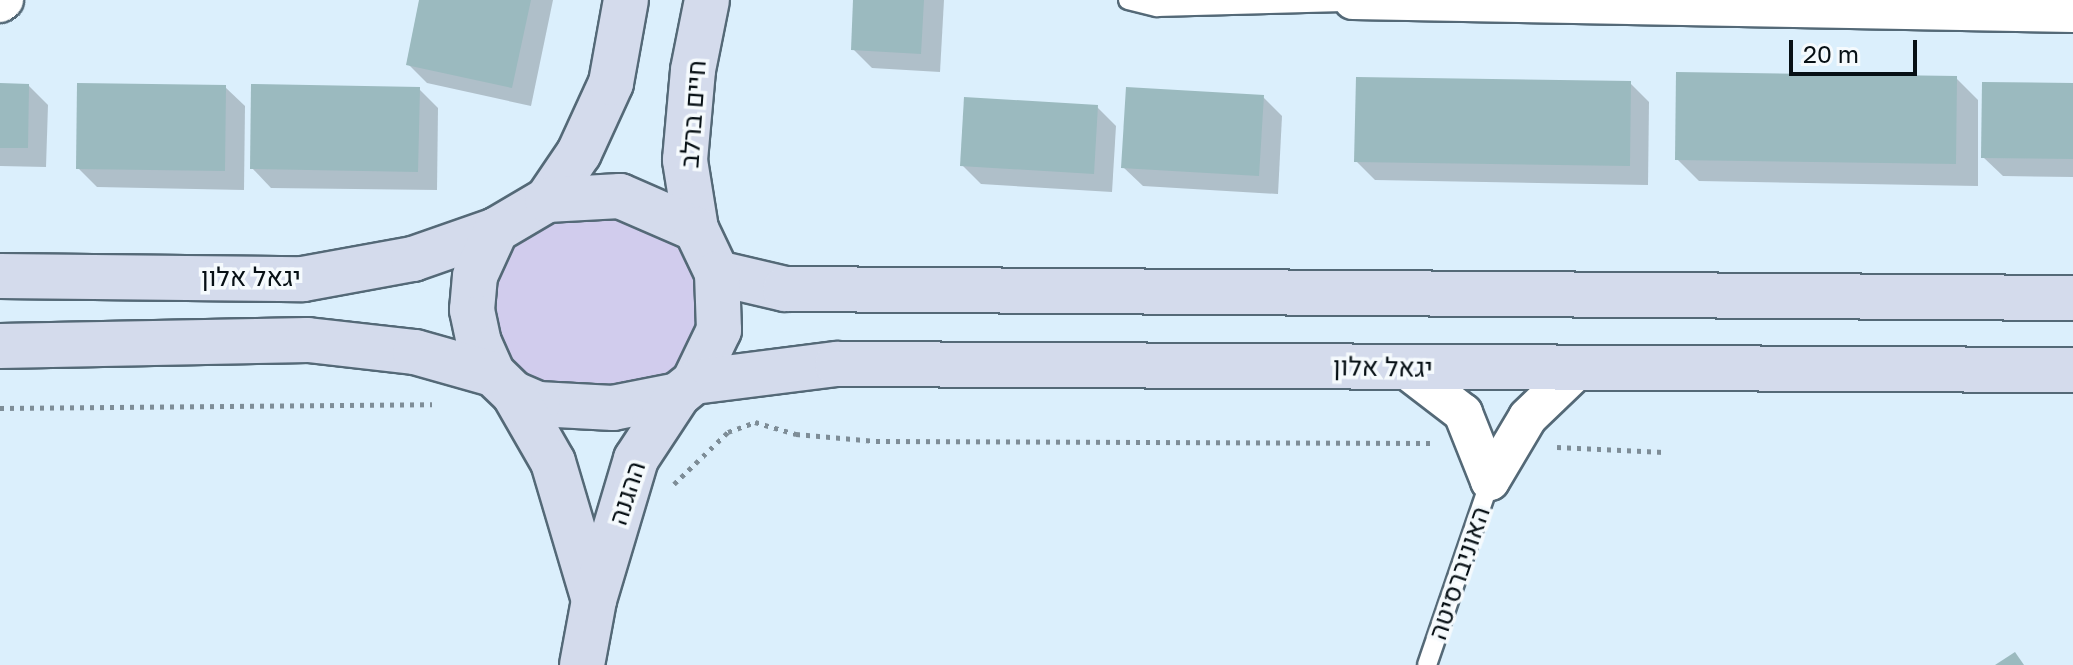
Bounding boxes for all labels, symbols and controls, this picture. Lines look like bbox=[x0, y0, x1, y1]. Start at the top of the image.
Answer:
scale bar bbox=[1793, 24, 1921, 74]
text: 20 m bbox=[1803, 39, 1859, 68]
street label: חיים ברלב bbox=[674, 59, 712, 169]
street label: יגאל אלון bbox=[201, 261, 301, 293]
street label: יגאל אלון bbox=[1333, 351, 1433, 383]
street label: ההגנה bbox=[602, 457, 652, 529]
street label: האוניברסיטה bbox=[1422, 502, 1496, 644]

